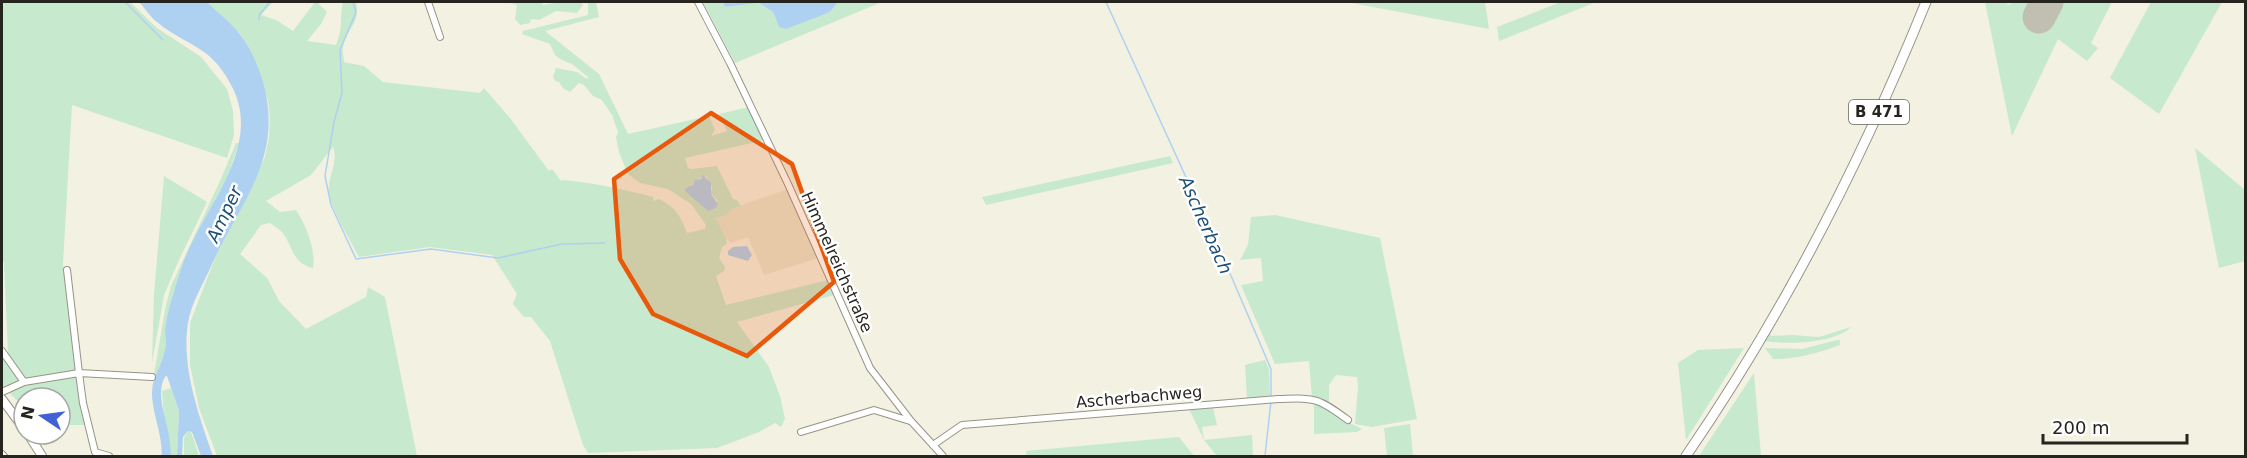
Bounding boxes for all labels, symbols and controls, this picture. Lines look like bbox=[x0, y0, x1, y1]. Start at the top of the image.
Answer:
road number: B 471 bbox=[1849, 100, 1909, 124]
water label: Ascherbach bbox=[1175, 172, 1237, 277]
water label: Amper bbox=[201, 181, 247, 246]
street label: Himmelreichstraße bbox=[797, 189, 877, 335]
street label: Ascherbachweg bbox=[1075, 382, 1203, 412]
north arrow bbox=[12, 386, 72, 446]
text: N bbox=[17, 404, 39, 421]
scale bar bbox=[2043, 407, 2187, 445]
text: 200 m bbox=[2052, 417, 2110, 438]

